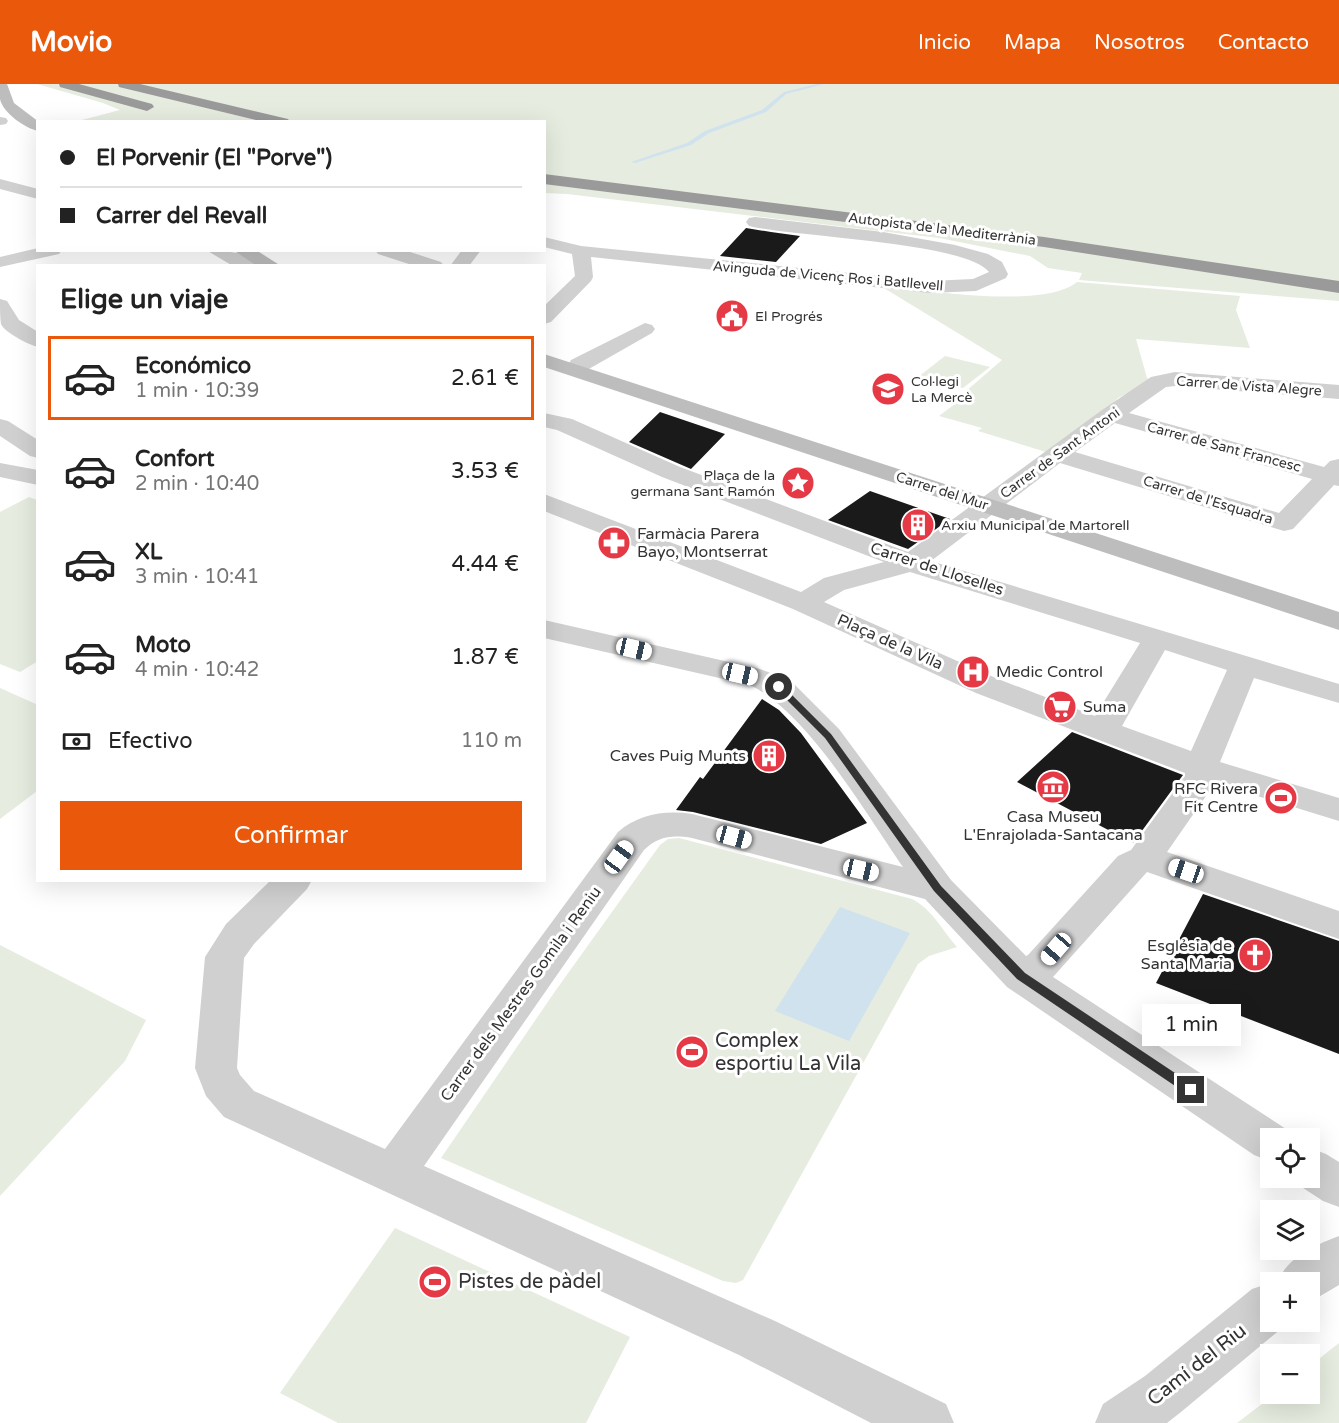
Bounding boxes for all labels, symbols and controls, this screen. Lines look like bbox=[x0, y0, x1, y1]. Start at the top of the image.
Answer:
text: Movio bbox=[30, 25, 112, 59]
text: Inicio bbox=[918, 30, 971, 55]
text: Mapa bbox=[1004, 30, 1061, 55]
text: Nosotros bbox=[1094, 30, 1185, 55]
text: Contacto bbox=[1218, 30, 1309, 55]
text: El Porvenir (El "Porve") bbox=[96, 145, 332, 171]
text: Carrer del Revall bbox=[96, 203, 267, 229]
street label: Autopista de la Mediterrània bbox=[847, 209, 1037, 249]
street label: Avinguda de Vicenç Ros i Batllevell bbox=[712, 257, 944, 295]
text: Elige un viaje bbox=[60, 283, 228, 316]
public building icon: El Progrés bbox=[714, 298, 750, 334]
place label: El Progrés bbox=[755, 308, 823, 325]
icon: car bbox=[63, 351, 117, 405]
text: Económico bbox=[135, 353, 251, 379]
text: 2.61 € bbox=[451, 365, 519, 391]
school or university icon: Col·legi La Mercè bbox=[870, 371, 906, 407]
street label: Carrer de Vista Alegre bbox=[1176, 372, 1322, 400]
place label: Col·legi La Mercè bbox=[911, 373, 972, 406]
text: 1 min · 10:39 bbox=[135, 379, 259, 403]
street label: Carrer de Sant Antoni bbox=[997, 404, 1123, 502]
street label: Carrer de Sant Francesc bbox=[1145, 418, 1303, 476]
icon: car bbox=[63, 444, 117, 498]
text: Confort bbox=[135, 446, 214, 472]
text: 3.53 € bbox=[451, 458, 519, 484]
place icon: Plaça de la germana Sant Ramón bbox=[780, 465, 816, 501]
place label: Plaça de la germana Sant Ramón bbox=[631, 467, 775, 500]
street label: Carrer del Mur bbox=[894, 468, 991, 514]
text: 2 min · 10:40 bbox=[135, 472, 259, 496]
street label: Carrer de l'Esquadra bbox=[1141, 472, 1275, 528]
building icon: Arxiu Municipal de Martorell bbox=[900, 507, 936, 543]
place label: Arxiu Municipal de Martorell bbox=[941, 517, 1130, 534]
place label: Farmàcia Parera Bayo, Montserrat bbox=[637, 524, 768, 562]
pharmacy icon: Farmàcia Parera Bayo, Montserrat bbox=[596, 525, 632, 561]
icon: car bbox=[63, 537, 117, 591]
street label: Carrer de Lloselles bbox=[868, 538, 1006, 600]
text: XL bbox=[135, 539, 162, 565]
text: 4.44 € bbox=[452, 551, 519, 577]
text: 3 min · 10:41 bbox=[135, 565, 259, 589]
street label: Plaça de la Vila bbox=[834, 610, 946, 674]
icon: car bbox=[63, 630, 117, 684]
text: Moto bbox=[135, 632, 191, 658]
car bbox=[614, 636, 654, 662]
text: 1.87 € bbox=[451, 644, 519, 670]
hospital icon: Medic Control bbox=[955, 654, 991, 690]
text: 4 min · 10:42 bbox=[135, 658, 259, 682]
car bbox=[720, 661, 760, 687]
place label: Medic Control bbox=[996, 662, 1103, 682]
route start bbox=[765, 673, 792, 700]
supermarket icon: Suma bbox=[1042, 689, 1078, 725]
place label: Suma bbox=[1083, 697, 1126, 717]
icon: cash bbox=[60, 725, 93, 758]
text: Efectivo bbox=[108, 728, 193, 754]
text: 110 m bbox=[461, 729, 522, 753]
building icon: Caves Puig Munts bbox=[751, 738, 787, 774]
place label: Caves Puig Munts bbox=[610, 746, 746, 766]
museum icon: Casa Museu L'Enrajolada-Santacana bbox=[1035, 769, 1071, 805]
place label: RFC Rivera Fit Centre bbox=[1174, 779, 1258, 817]
sports icon: RFC Rivera Fit Centre bbox=[1263, 780, 1299, 816]
button: Confirmar bbox=[60, 801, 522, 870]
place label: Casa Museu L'Enrajolada-Santacana bbox=[963, 807, 1143, 845]
car bbox=[714, 824, 754, 850]
car bbox=[601, 837, 637, 877]
car bbox=[841, 857, 881, 883]
car bbox=[1166, 857, 1206, 885]
street label: Carrer dels Mestres Gomila i Reniu bbox=[436, 883, 606, 1105]
car bbox=[1037, 930, 1075, 968]
place label: Església de Santa Maria bbox=[1141, 936, 1232, 974]
church icon: Església de Santa Maria bbox=[1237, 937, 1273, 973]
callout: 1 min bbox=[1142, 1003, 1240, 1045]
text: 1 min bbox=[1165, 1013, 1218, 1037]
place label: Complex esportiu La Vila bbox=[715, 1029, 861, 1076]
sports icon: Complex esportiu La Vila bbox=[674, 1034, 710, 1070]
route end bbox=[1177, 1076, 1204, 1103]
map controls bbox=[1260, 1128, 1320, 1404]
button: locate bbox=[1260, 1128, 1320, 1188]
button: layers bbox=[1260, 1200, 1320, 1260]
sports icon: Pistes de pàdel bbox=[417, 1264, 453, 1300]
place label: Pistes de pàdel bbox=[458, 1270, 601, 1294]
button: + bbox=[1260, 1272, 1320, 1332]
street label: Camí del Riu bbox=[1143, 1319, 1251, 1411]
button: − bbox=[1260, 1344, 1320, 1404]

